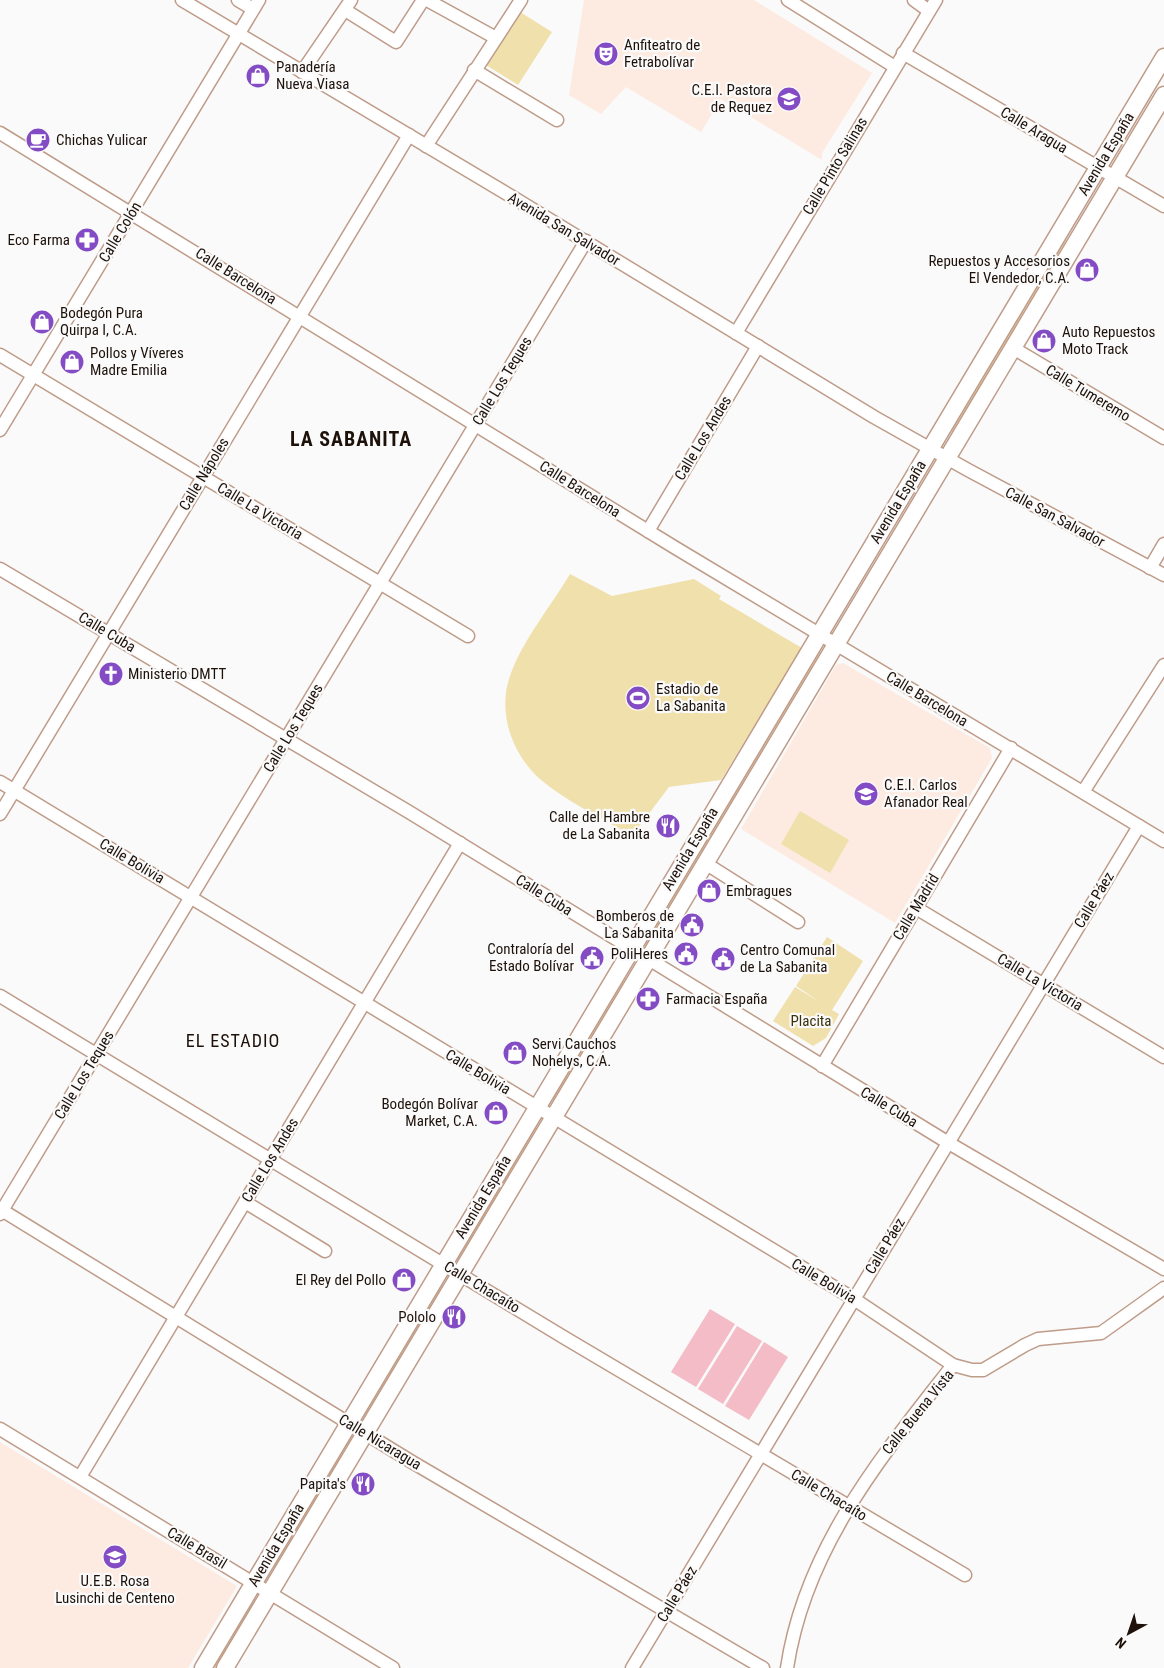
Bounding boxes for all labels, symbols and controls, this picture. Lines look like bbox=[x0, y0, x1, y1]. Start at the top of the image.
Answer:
place label: Anfiteatro de Fetrabolívar bbox=[624, 36, 700, 71]
theatre icon: Anfiteatro de Fetrabolívar bbox=[593, 41, 619, 67]
place label: Panadería Nueva Viasa bbox=[276, 58, 349, 93]
shop icon: Panadería Nueva Viasa bbox=[245, 63, 271, 89]
place label: C.E.I. Pastora de Requez bbox=[691, 81, 772, 116]
school or university icon: C.E.I. Pastora de Requez bbox=[776, 86, 802, 112]
street label: Calle Aragua bbox=[997, 103, 1071, 157]
street label: Avenida España bbox=[1074, 109, 1138, 199]
street label: Calle Pinto Salinas bbox=[799, 114, 871, 218]
cafe icon: Chichas Yulicar bbox=[25, 127, 51, 153]
place label: Chichas Yulicar bbox=[56, 131, 148, 149]
street label: Avenida San Salvador bbox=[505, 188, 624, 270]
street label: Calle Colón bbox=[95, 199, 145, 265]
pharmacy icon: Eco Farma bbox=[74, 227, 100, 253]
place label: Eco Farma bbox=[8, 231, 70, 249]
street label: Calle Barcelona bbox=[192, 244, 280, 308]
place label: Repuestos y Accesorios El Vendedor, C.A. bbox=[928, 252, 1070, 287]
shop icon: Repuestos y Accesorios El Vendedor, C.A. bbox=[1074, 257, 1100, 283]
place label: Bodegón Pura Quirpa I, C.A. bbox=[60, 304, 143, 339]
shop icon: Bodegón Pura Quirpa I, C.A. bbox=[29, 309, 55, 335]
place label: Auto Repuestos Moto Track bbox=[1062, 323, 1155, 358]
shop icon: Auto Repuestos Moto Track bbox=[1031, 328, 1057, 354]
street label: Calle Los Teques bbox=[468, 333, 536, 429]
place label: Pollos y Víveres Madre Emilia bbox=[90, 344, 184, 379]
shop icon: Pollos y Víveres Madre Emilia bbox=[59, 349, 85, 375]
street label: Calle Tumeremo bbox=[1042, 361, 1134, 425]
street label: Calle Los Andes bbox=[671, 392, 735, 483]
district label: LA SABANITA bbox=[290, 427, 412, 451]
street label: Calle Nápoles bbox=[175, 434, 233, 514]
street label: Calle Barcelona bbox=[536, 457, 624, 521]
street label: Avenida España bbox=[866, 457, 930, 547]
street label: Calle La Victoria bbox=[214, 478, 306, 544]
street label: Calle San Salvador bbox=[1002, 483, 1108, 551]
street label: Calle Cuba bbox=[75, 608, 139, 656]
church icon: Ministerio DMTT bbox=[98, 661, 124, 687]
place label: Ministerio DMTT bbox=[128, 665, 226, 683]
street label: Calle Barcelona bbox=[883, 668, 971, 730]
street label: Calle Los Teques bbox=[259, 680, 327, 776]
place label: Estadio de La Sabanita bbox=[656, 680, 726, 715]
sports icon: Estadio de La Sabanita bbox=[625, 685, 651, 711]
place label: C.E.I. Carlos Afanador Real bbox=[884, 776, 968, 811]
school or university icon: C.E.I. Carlos Afanador Real bbox=[853, 781, 879, 807]
street label: Avenida España bbox=[658, 804, 722, 894]
place label: Calle del Hambre de La Sabanita bbox=[549, 808, 650, 843]
restaurant icon: Calle del Hambre de La Sabanita bbox=[655, 813, 681, 839]
street label: Calle Bolivia bbox=[96, 835, 168, 887]
street label: Calle Páez bbox=[1070, 869, 1118, 931]
street label: Calle Madrid bbox=[889, 870, 943, 944]
street label: Calle Cuba bbox=[512, 871, 576, 919]
shop icon: Embragues bbox=[696, 878, 722, 904]
place label: Embragues bbox=[726, 882, 792, 900]
place label: Bomberos de La Sabanita bbox=[596, 907, 674, 942]
public building icon: Bomberos de La Sabanita bbox=[679, 912, 705, 938]
place label: Contraloría del Estado Bolívar bbox=[487, 940, 574, 975]
public building icon: PoliHeres bbox=[673, 941, 699, 967]
place label: Centro Comunal de La Sabanita bbox=[740, 941, 835, 976]
public building icon: Contraloría del Estado Bolívar bbox=[579, 945, 605, 971]
place label: PoliHeres bbox=[611, 945, 668, 963]
public building icon: Centro Comunal de La Sabanita bbox=[710, 946, 736, 972]
street label: Calle La Victoria bbox=[994, 949, 1086, 1015]
pharmacy icon: Farmacia España bbox=[635, 986, 661, 1012]
place label: Farmacia España bbox=[666, 990, 768, 1008]
park label: Placita bbox=[791, 1012, 831, 1030]
street label: Calle Los Teques bbox=[50, 1027, 118, 1123]
district label: EL ESTADIO bbox=[186, 1030, 280, 1051]
place label: Servi Cauchos Nohelys, C.A. bbox=[532, 1035, 616, 1070]
shop icon: Servi Cauchos Nohelys, C.A. bbox=[502, 1040, 528, 1066]
street label: Calle Bolivia bbox=[442, 1046, 514, 1098]
street label: Calle Cuba bbox=[857, 1083, 921, 1131]
place label: Bodegón Bolívar Market, C.A. bbox=[381, 1095, 478, 1130]
shop icon: Bodegón Bolívar Market, C.A. bbox=[483, 1100, 509, 1126]
street label: Calle Los Andes bbox=[238, 1114, 302, 1205]
street label: Avenida España bbox=[451, 1152, 515, 1242]
street label: Calle Páez bbox=[861, 1215, 909, 1277]
street label: Calle Bolivia bbox=[788, 1255, 860, 1307]
street label: Calle Chacaíto bbox=[441, 1257, 523, 1317]
shop icon: El Rey del Pollo bbox=[391, 1267, 417, 1293]
place label: El Rey del Pollo bbox=[296, 1271, 386, 1289]
restaurant icon: Pololo bbox=[441, 1304, 467, 1330]
place label: Pololo bbox=[398, 1308, 436, 1326]
street label: Calle Buena Vista bbox=[878, 1366, 958, 1458]
street label: Calle Nicaragua bbox=[335, 1410, 425, 1474]
street label: Calle Chacaíto bbox=[788, 1465, 870, 1525]
restaurant icon: Papita's bbox=[350, 1471, 376, 1497]
place label: Papita's bbox=[300, 1475, 346, 1493]
street label: Avenida España bbox=[244, 1500, 308, 1590]
street label: Calle Brasil bbox=[164, 1523, 230, 1573]
school or university icon: U.E.B. Rosa Lusinchi de Centeno bbox=[102, 1544, 128, 1570]
street label: Calle Páez bbox=[653, 1563, 701, 1625]
place label: U.E.B. Rosa Lusinchi de Centeno bbox=[55, 1572, 175, 1607]
north arrow bbox=[1104, 1608, 1154, 1658]
text: N bbox=[1112, 1634, 1129, 1652]

